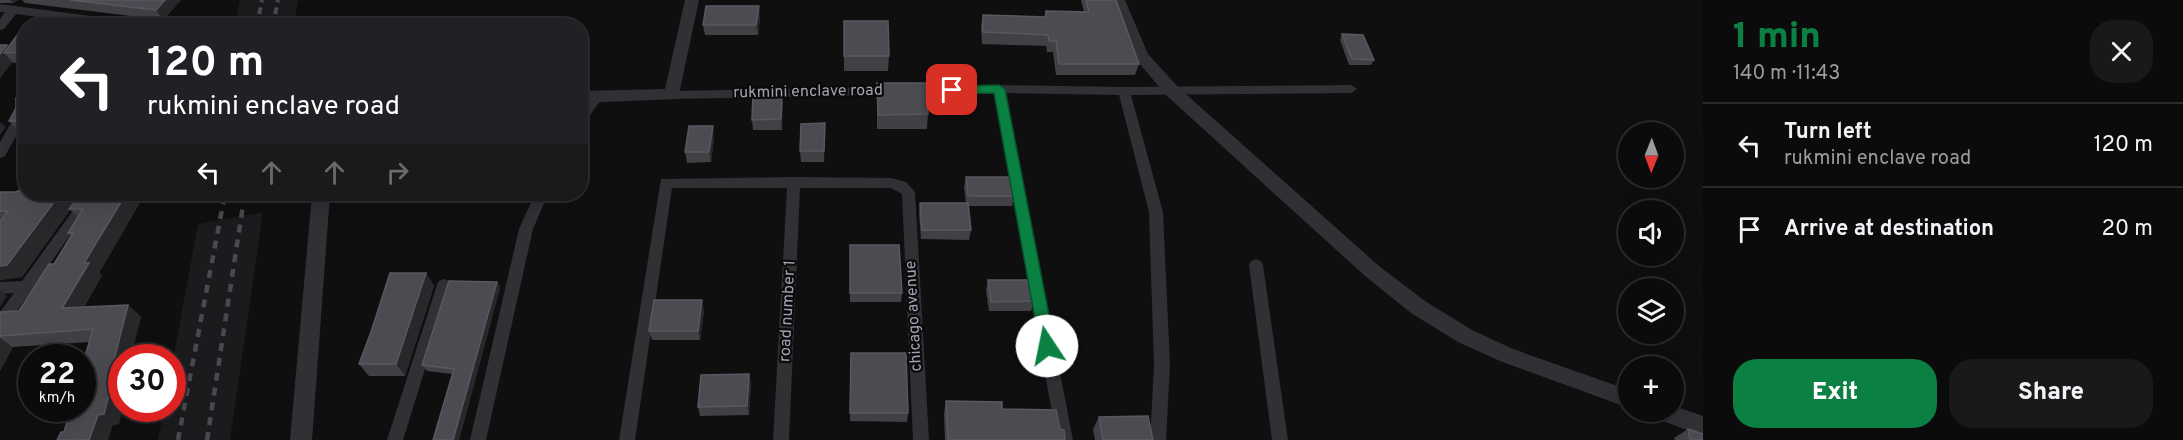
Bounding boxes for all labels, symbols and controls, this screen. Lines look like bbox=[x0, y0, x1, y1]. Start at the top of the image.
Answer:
text: 1 min bbox=[1733, 15, 1821, 61]
button: close bbox=[2090, 20, 2153, 83]
text: 120 m bbox=[147, 38, 264, 91]
icon: left bbox=[48, 42, 126, 120]
text: 140 m · 11:43 bbox=[1733, 61, 1840, 87]
pin bbox=[926, 64, 977, 115]
icon: arrive bbox=[935, 73, 968, 106]
street label: rukmini enclave road bbox=[733, 81, 883, 103]
text: rukmini enclave road bbox=[147, 90, 400, 124]
text: Turn left bbox=[1784, 119, 1872, 146]
north arrow bbox=[1618, 122, 1684, 188]
map controls bbox=[1618, 122, 1684, 422]
icon: left bbox=[1733, 129, 1766, 162]
text: 120 m bbox=[2093, 132, 2153, 159]
text: rukmini enclave road bbox=[1784, 146, 1971, 172]
icon: left bbox=[192, 156, 225, 189]
icon: ahead bbox=[255, 156, 288, 189]
icon: ahead bbox=[318, 156, 351, 189]
icon: right bbox=[381, 156, 414, 189]
button: sound bbox=[1618, 200, 1684, 266]
icon: arrive bbox=[1733, 213, 1766, 246]
text: Arrive at destination bbox=[1784, 216, 1994, 243]
text: 20 m bbox=[2102, 216, 2153, 243]
street label: road number 1 bbox=[775, 260, 801, 362]
street label: chicago avenue bbox=[901, 260, 927, 372]
button: layers bbox=[1618, 278, 1684, 344]
position arrow bbox=[1015, 314, 1079, 378]
speed limit sign: 30 bbox=[108, 344, 186, 422]
button: + bbox=[1618, 356, 1684, 422]
text: 22 bbox=[39, 357, 75, 394]
button: Exit bbox=[1733, 359, 1937, 428]
button: Share bbox=[1949, 359, 2153, 428]
text: km/h bbox=[39, 389, 75, 408]

